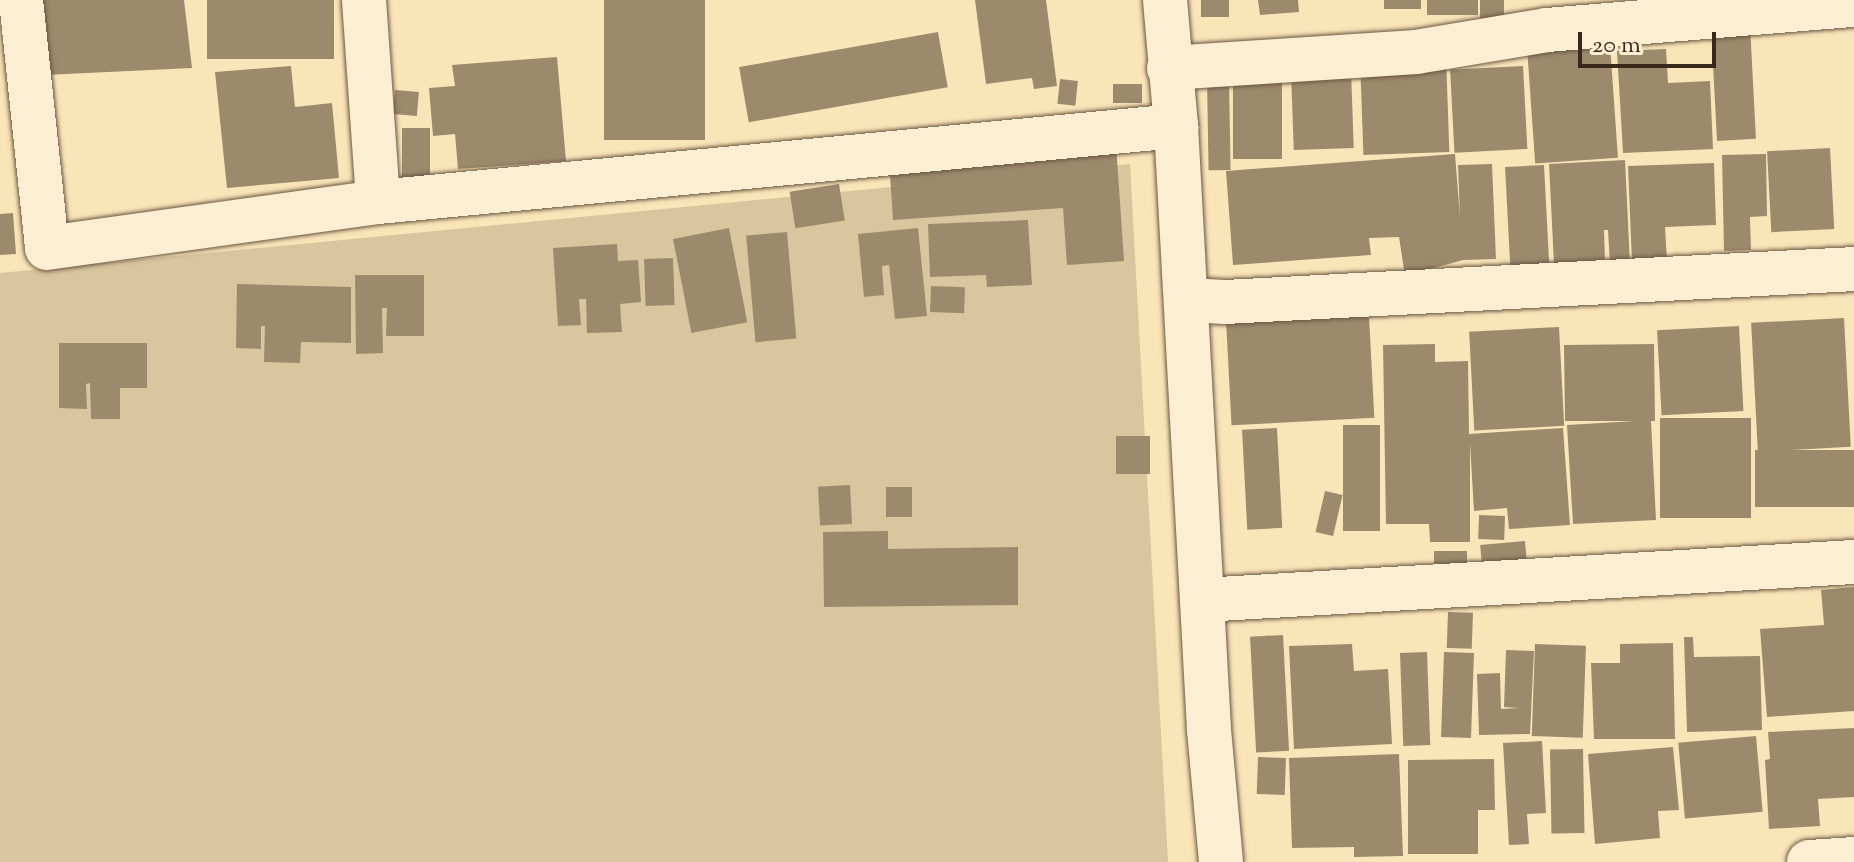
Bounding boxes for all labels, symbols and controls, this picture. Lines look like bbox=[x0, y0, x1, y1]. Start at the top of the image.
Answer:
scale bar bbox=[1582, 16, 1720, 66]
text: 20 m bbox=[1592, 29, 1641, 63]

